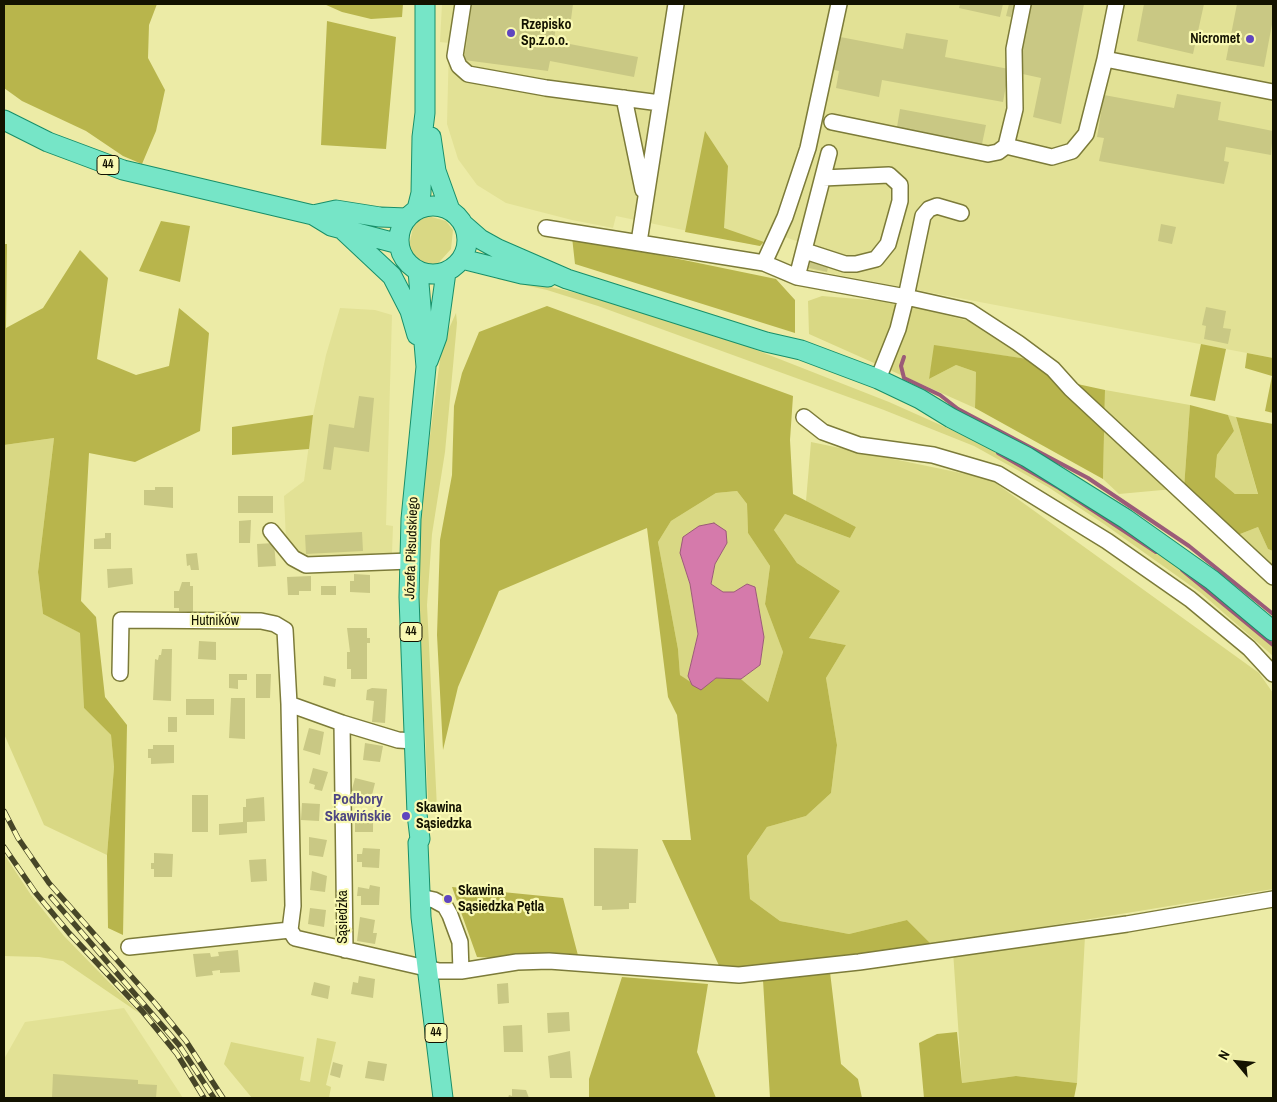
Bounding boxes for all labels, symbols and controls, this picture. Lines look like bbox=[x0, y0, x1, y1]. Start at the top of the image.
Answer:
place label: Rzepisko Sp.z.o.o. bbox=[521, 17, 571, 49]
marker: Rzepisko Sp.z.o.o. bbox=[505, 27, 517, 39]
place label: Nicromet bbox=[1190, 31, 1240, 47]
marker: Nicromet bbox=[1244, 33, 1256, 45]
road number: 44 bbox=[97, 156, 119, 174]
street label: Józefa Piłsudskiego bbox=[402, 496, 422, 600]
street label: Hutników bbox=[191, 613, 239, 629]
road number: 44 bbox=[400, 622, 422, 642]
district label: Podbory Skawińskie bbox=[325, 791, 391, 826]
place label: Skawina Sąsiedzka bbox=[416, 800, 472, 832]
marker: Skawina Sąsiedzka bbox=[400, 810, 412, 822]
place label: Skawina Sąsiedzka Pętla bbox=[458, 883, 544, 916]
street label: Sąsiedzka bbox=[335, 890, 351, 944]
marker: Skawina Sąsiedzka Pętla bbox=[442, 893, 454, 905]
road number: 44 bbox=[425, 1024, 447, 1042]
north arrow bbox=[1212, 1037, 1262, 1087]
text: N bbox=[1214, 1047, 1234, 1063]

